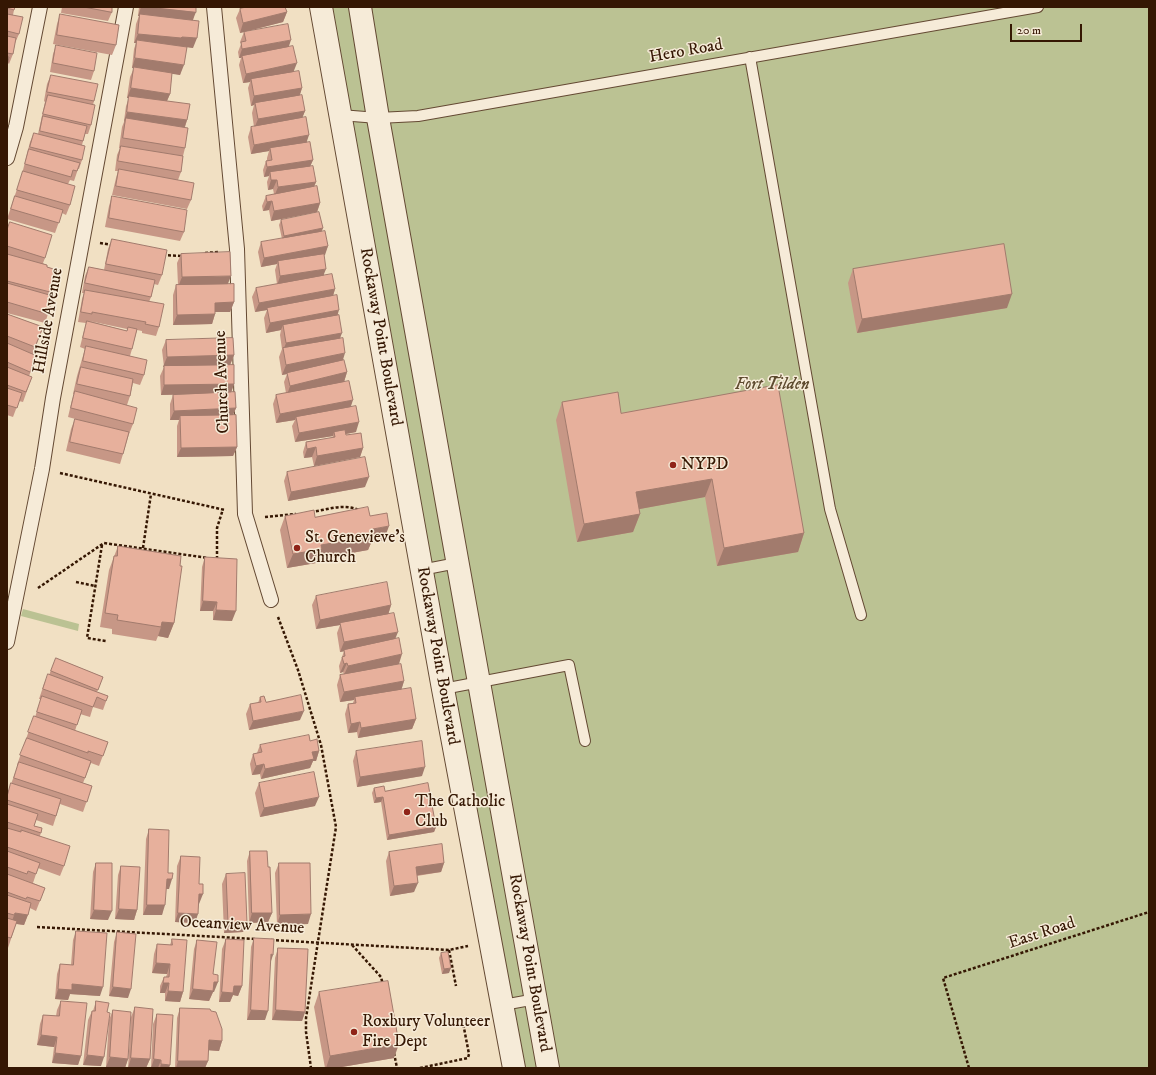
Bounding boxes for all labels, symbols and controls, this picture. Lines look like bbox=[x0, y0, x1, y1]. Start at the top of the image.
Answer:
scale bar bbox=[1012, 16, 1084, 42]
text: 20 m bbox=[1017, 23, 1041, 38]
street label: Hero Road bbox=[648, 35, 724, 69]
street label: Rockaway Point Boulevard bbox=[354, 246, 406, 428]
street label: Hillside Avenue bbox=[30, 266, 68, 376]
street label: Church Avenue bbox=[211, 330, 235, 434]
park label: Fort Tilden bbox=[735, 375, 809, 395]
place label: NYPD bbox=[681, 455, 729, 475]
marker: NYPD bbox=[668, 460, 678, 470]
place label: St. Genevieve's Church bbox=[305, 528, 405, 568]
marker: St. Genevieve's Church bbox=[292, 543, 302, 553]
street label: Rockaway Point Boulevard bbox=[411, 565, 463, 747]
place label: The Catholic Club bbox=[415, 792, 505, 832]
marker: The Catholic Club bbox=[402, 807, 412, 817]
street label: Rockaway Point Boulevard bbox=[503, 872, 555, 1054]
street label: Oceanview Avenue bbox=[179, 913, 305, 939]
street label: East Road bbox=[1006, 914, 1078, 954]
place label: Roxbury Volunteer Fire Dept bbox=[362, 1012, 490, 1052]
marker: Roxbury Volunteer Fire Dept bbox=[349, 1027, 359, 1037]

